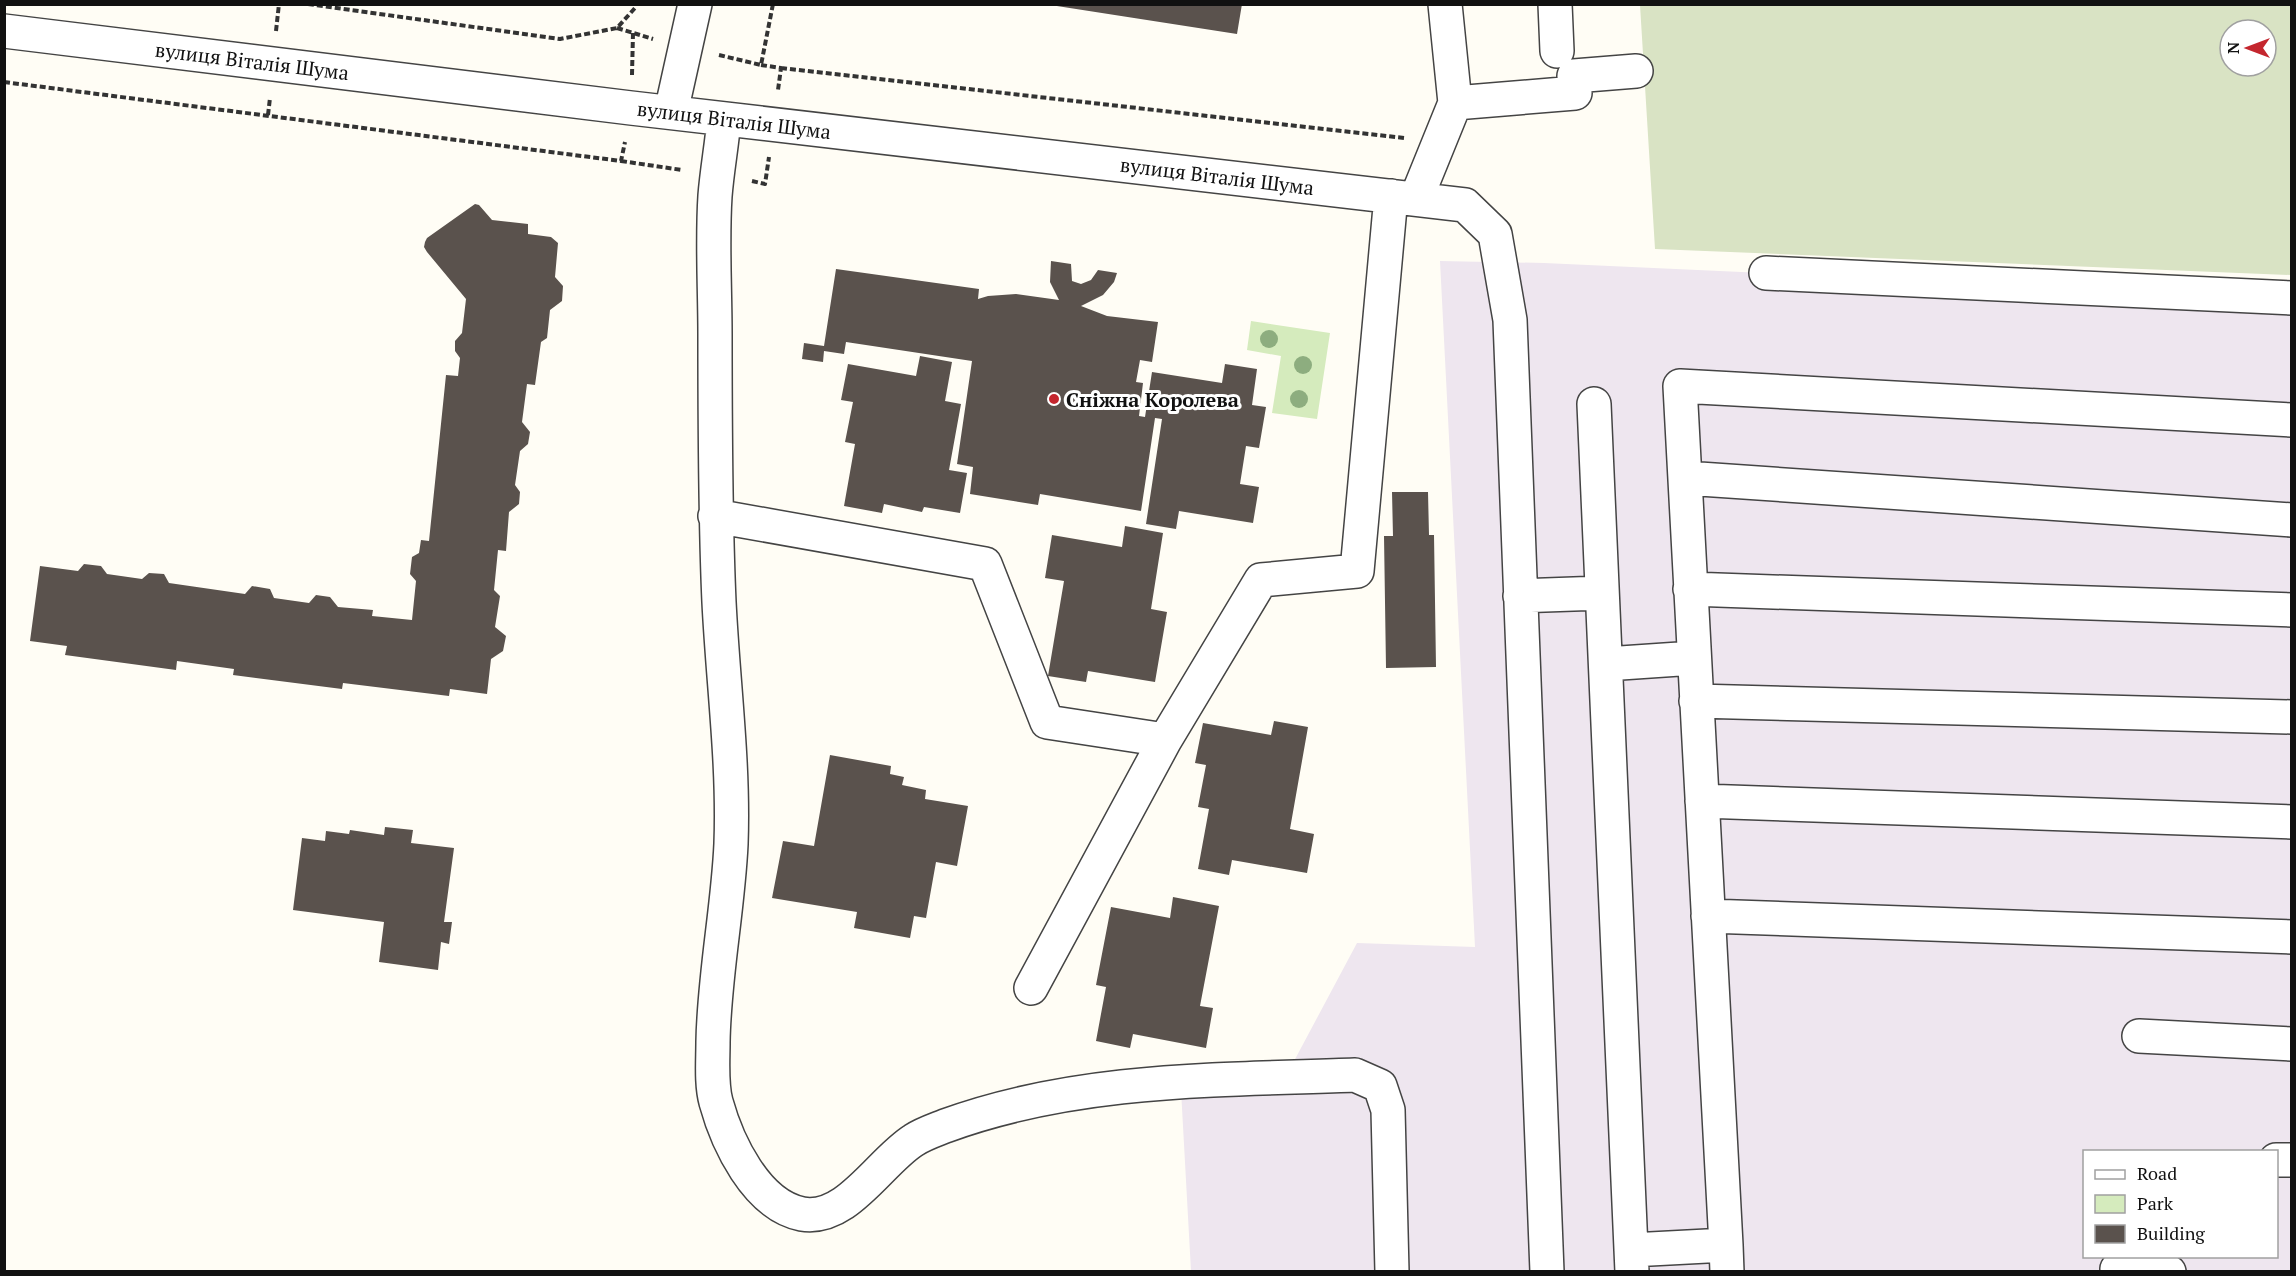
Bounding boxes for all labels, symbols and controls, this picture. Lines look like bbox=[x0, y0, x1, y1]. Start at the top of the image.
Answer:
north arrow bbox=[2218, 18, 2278, 78]
street label: вулиця Віталія Шума bbox=[153, 36, 351, 86]
text: N bbox=[2222, 42, 2244, 54]
street label: вулиця Віталія Шума bbox=[635, 95, 833, 145]
street label: вулиця Віталія Шума bbox=[1118, 151, 1316, 201]
place label: Сніжна Королева bbox=[1066, 386, 1239, 413]
marker: Сніжна Королева bbox=[1047, 392, 1061, 406]
legend bbox=[2083, 1150, 2278, 1258]
text: Road bbox=[2137, 1161, 2177, 1185]
text: Park bbox=[2137, 1191, 2174, 1215]
text: Building bbox=[2137, 1221, 2205, 1245]

